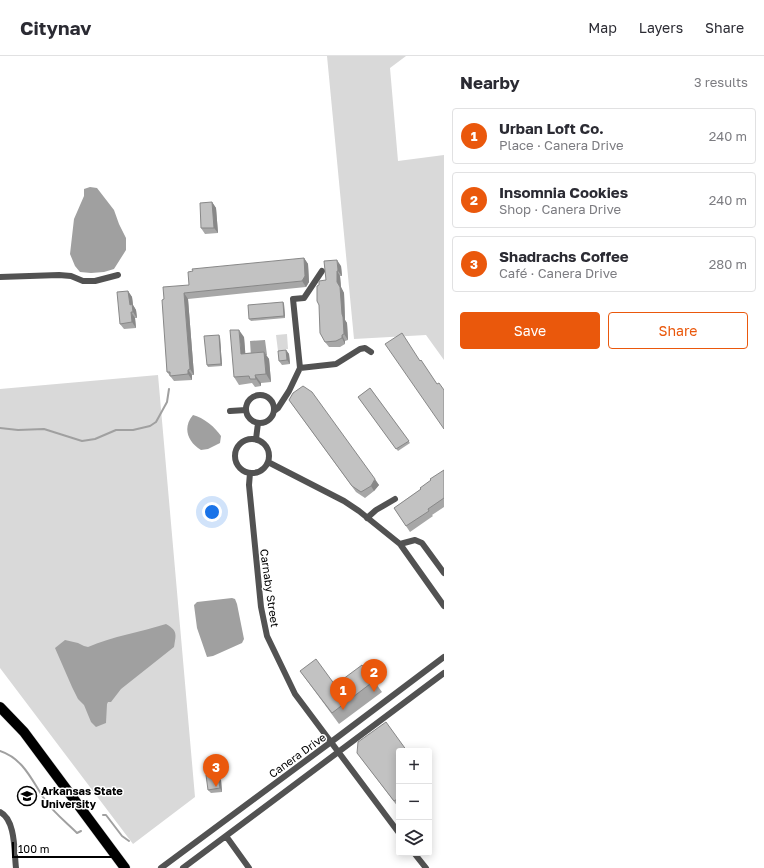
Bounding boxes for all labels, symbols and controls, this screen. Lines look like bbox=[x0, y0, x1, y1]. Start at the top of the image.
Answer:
text: Citynav bbox=[20, 16, 92, 39]
text: Map bbox=[588, 19, 617, 36]
text: Layers bbox=[639, 19, 683, 36]
text: Share bbox=[705, 19, 744, 36]
text: Nearby bbox=[460, 72, 520, 93]
text: 3 results bbox=[694, 74, 748, 90]
text: Urban Loft Co. bbox=[499, 119, 604, 137]
text: 1 bbox=[471, 128, 477, 144]
text: 240 m bbox=[709, 128, 747, 144]
text: Place · Canera Drive bbox=[499, 137, 624, 153]
text: Insomnia Cookies bbox=[499, 183, 628, 201]
text: 2 bbox=[470, 192, 478, 208]
text: 240 m bbox=[709, 192, 747, 208]
text: Shop · Canera Drive bbox=[499, 201, 621, 217]
text: Shadrachs Coffee bbox=[499, 247, 629, 265]
text: 3 bbox=[470, 256, 478, 272]
text: 280 m bbox=[709, 256, 747, 272]
text: Café · Canera Drive bbox=[499, 265, 617, 281]
button: Save bbox=[460, 312, 600, 349]
button: Share bbox=[608, 312, 748, 349]
your location bbox=[202, 502, 222, 522]
street label: Carnaby Street bbox=[258, 548, 282, 628]
pin: 2 bbox=[361, 659, 387, 692]
pin: 1 bbox=[330, 677, 356, 710]
street label: Canera Drive bbox=[266, 730, 328, 780]
map controls bbox=[396, 748, 432, 856]
button: + bbox=[396, 748, 432, 784]
pin: 3 bbox=[203, 754, 229, 787]
place label: Arkansas State University bbox=[41, 784, 123, 810]
button: − bbox=[396, 784, 432, 820]
school or university icon: Arkansas State University bbox=[16, 785, 38, 807]
button: layers bbox=[396, 820, 432, 856]
scale bar bbox=[12, 840, 112, 859]
text: 100 m bbox=[18, 842, 49, 855]

